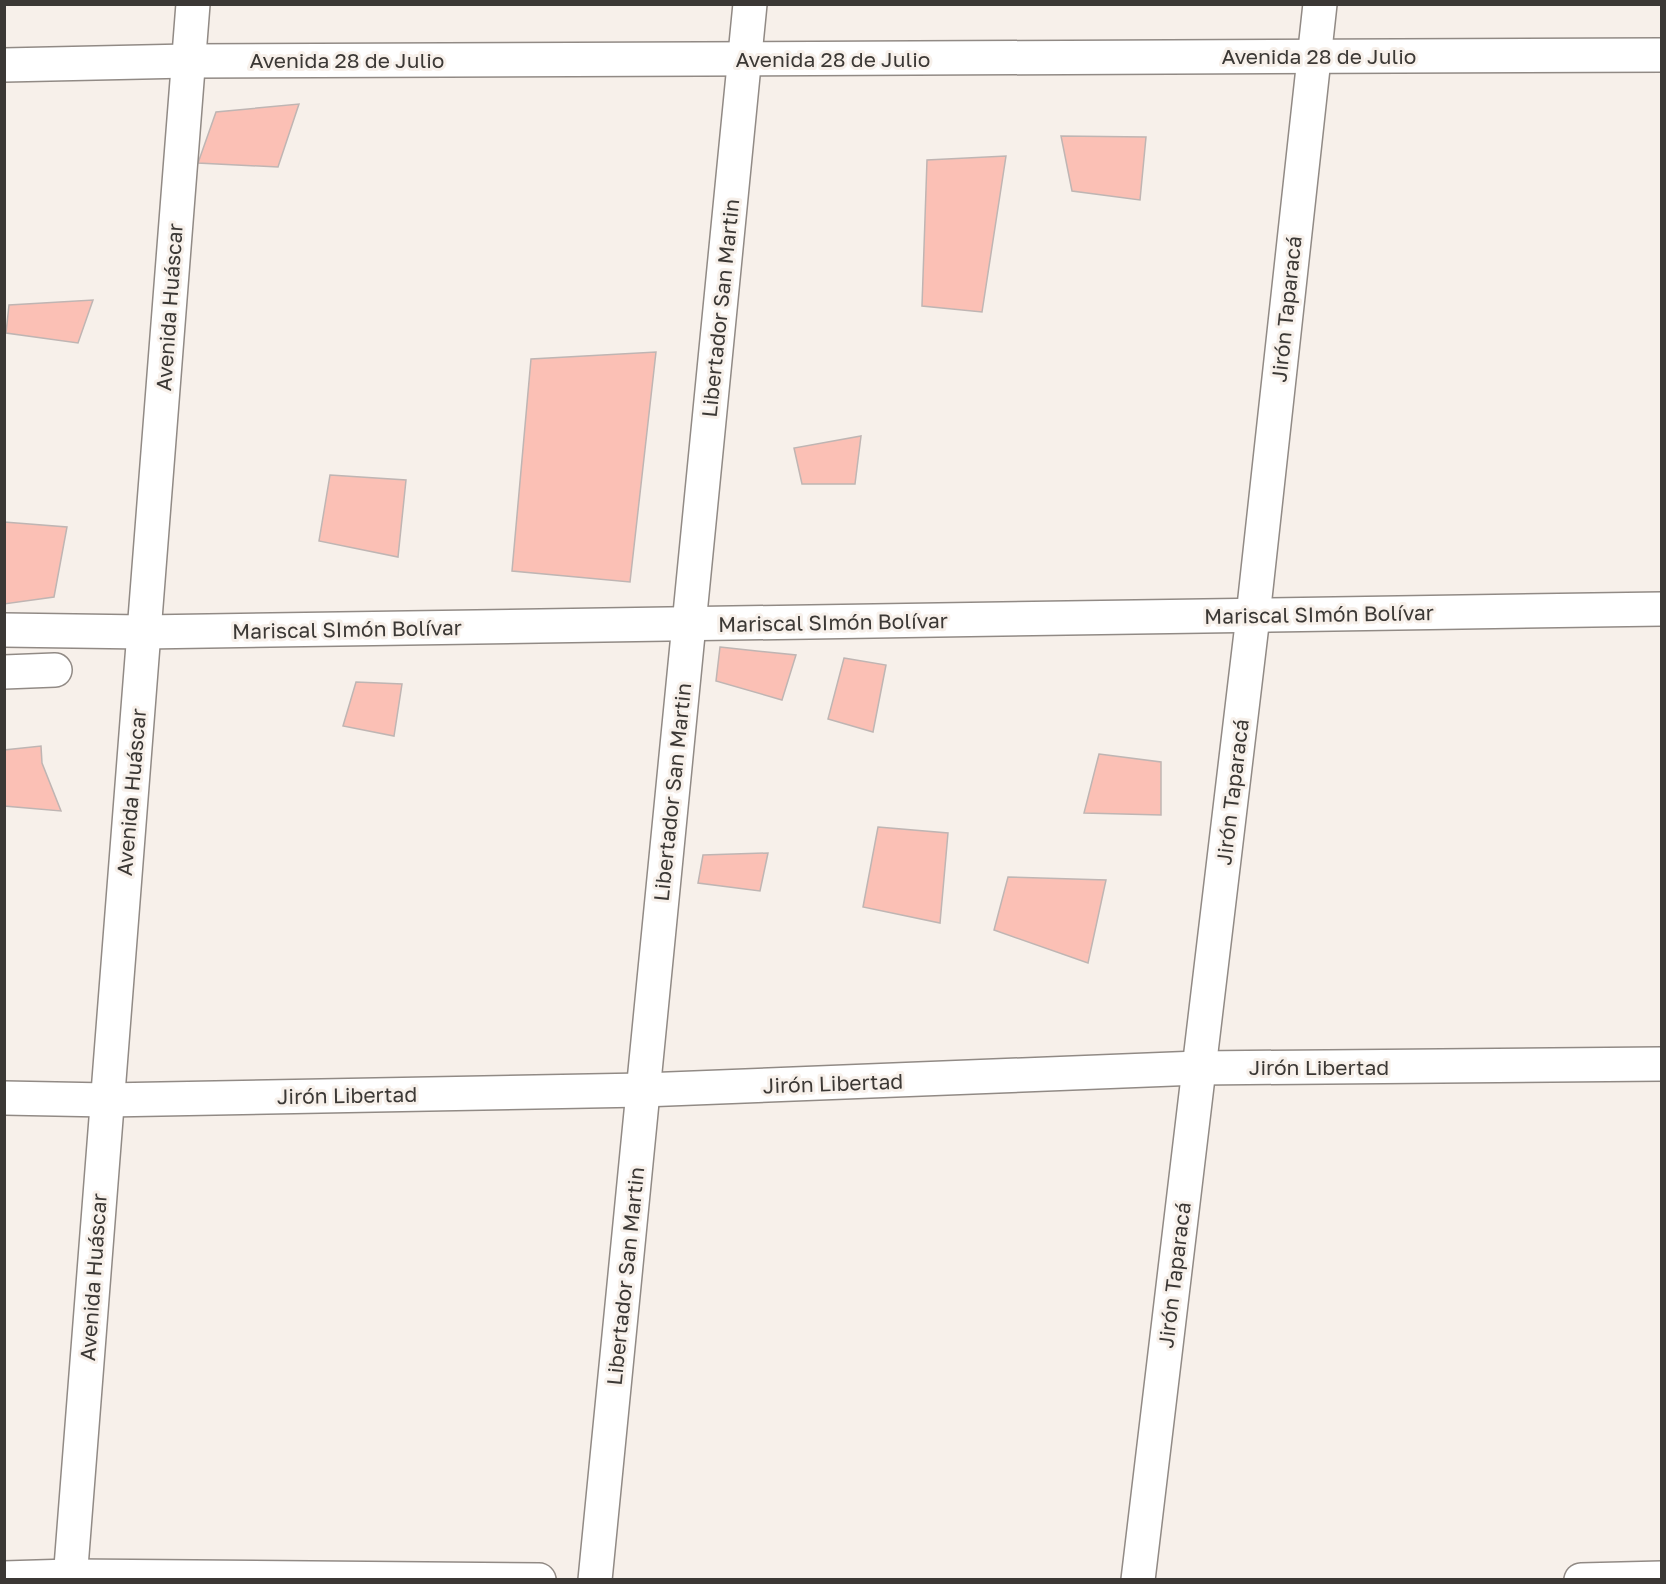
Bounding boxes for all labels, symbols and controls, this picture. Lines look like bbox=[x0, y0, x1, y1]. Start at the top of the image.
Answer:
street label: Avenida 28 de Julio bbox=[1222, 43, 1416, 69]
street label: Avenida 28 de Julio bbox=[736, 46, 930, 72]
street label: Avenida 28 de Julio bbox=[250, 47, 444, 73]
street label: Libertador San Martin bbox=[696, 198, 744, 418]
street label: Avenida Huáscar bbox=[150, 222, 188, 392]
street label: Jirón Taparacá bbox=[1265, 235, 1307, 383]
street label: Mariscal SImón Bolívar bbox=[1204, 599, 1434, 629]
street label: Mariscal SImón Bolívar bbox=[718, 607, 948, 637]
street label: Mariscal SImón Bolívar bbox=[232, 614, 462, 644]
street label: Libertador San Martin bbox=[648, 682, 696, 902]
street label: Avenida Huáscar bbox=[111, 707, 151, 877]
street label: Jirón Taparacá bbox=[1210, 717, 1254, 867]
street label: Jirón Libertad bbox=[1249, 1054, 1389, 1080]
street label: Jirón Libertad bbox=[762, 1068, 904, 1098]
street label: Jirón Libertad bbox=[277, 1081, 417, 1109]
street label: Libertador San Martin bbox=[601, 1166, 649, 1386]
street label: Avenida Huáscar bbox=[74, 1192, 112, 1362]
street label: Jirón Taparacá bbox=[1152, 1200, 1196, 1350]

